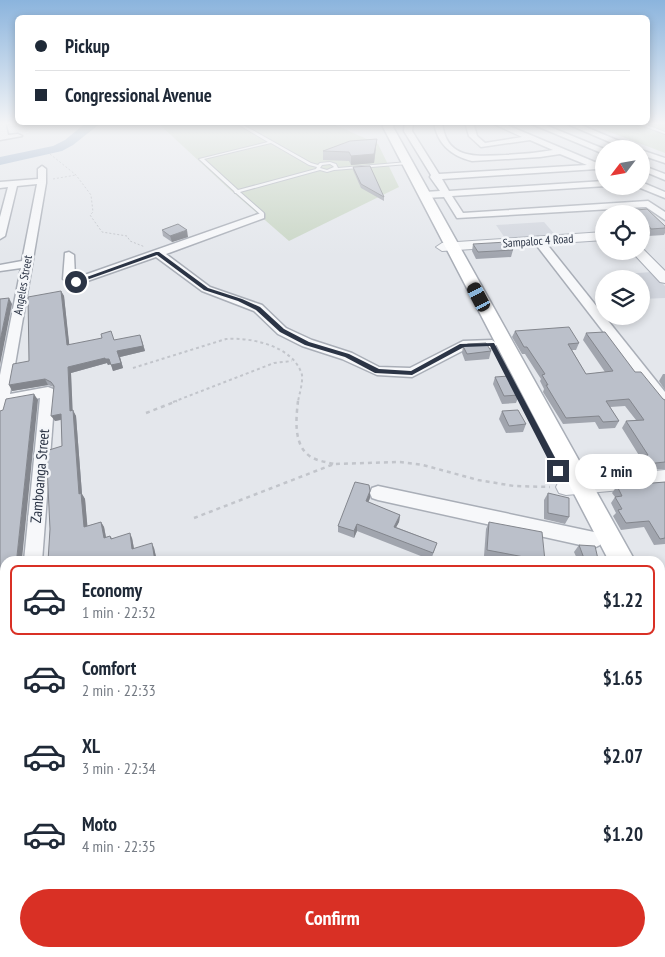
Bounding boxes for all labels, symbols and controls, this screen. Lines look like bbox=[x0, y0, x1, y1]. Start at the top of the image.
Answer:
text: Pickup bbox=[65, 34, 110, 58]
text: Congressional Avenue bbox=[65, 83, 212, 107]
north arrow bbox=[595, 140, 650, 195]
map controls bbox=[595, 140, 650, 325]
button: locate bbox=[595, 205, 650, 260]
street label: Sampaloc 4 Road bbox=[502, 231, 574, 250]
street label: Angeles Street bbox=[10, 253, 35, 316]
button: layers bbox=[595, 270, 650, 325]
route start bbox=[65, 271, 87, 293]
car bbox=[465, 280, 492, 314]
street label: Zamboanga Street bbox=[26, 428, 53, 524]
callout: 2 min bbox=[576, 454, 658, 488]
route end bbox=[547, 460, 569, 482]
text: 2 min bbox=[600, 461, 632, 481]
icon: car bbox=[22, 578, 67, 623]
text: Economy bbox=[82, 578, 142, 602]
text: $1.22 bbox=[603, 588, 643, 612]
text: 1 min · 22:32 bbox=[82, 602, 156, 622]
icon: car bbox=[22, 656, 67, 701]
text: Comfort bbox=[82, 656, 136, 680]
text: $1.65 bbox=[603, 666, 643, 690]
text: 2 min · 22:33 bbox=[82, 680, 156, 700]
icon: car bbox=[22, 734, 67, 779]
text: XL bbox=[82, 734, 100, 758]
text: $2.07 bbox=[603, 744, 643, 768]
text: 3 min · 22:34 bbox=[82, 758, 156, 778]
icon: car bbox=[22, 812, 67, 857]
text: Moto bbox=[82, 812, 117, 836]
text: $1.20 bbox=[603, 822, 643, 846]
text: 4 min · 22:35 bbox=[82, 836, 156, 856]
button: Confirm bbox=[20, 889, 645, 947]

